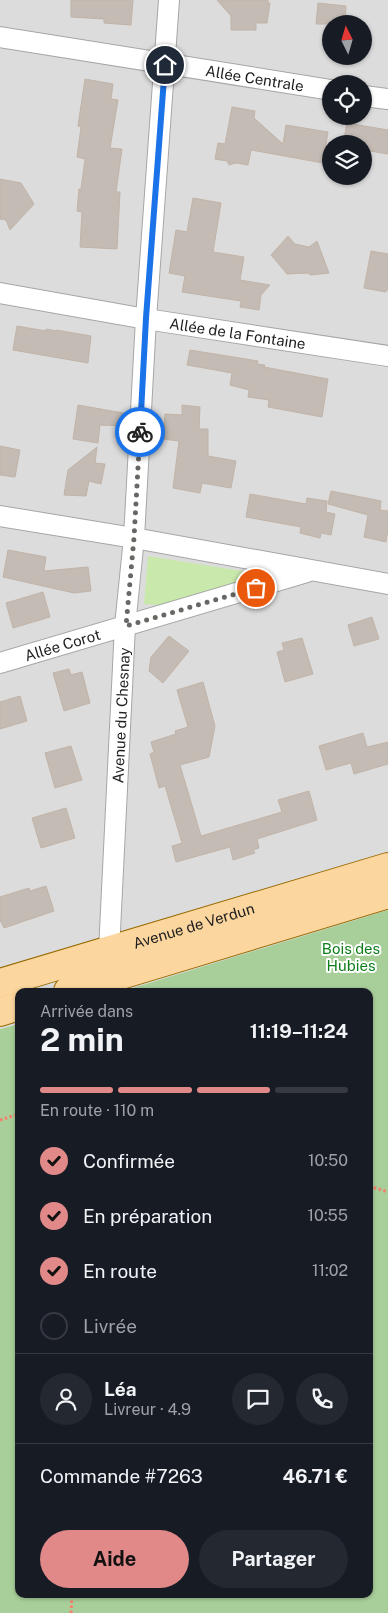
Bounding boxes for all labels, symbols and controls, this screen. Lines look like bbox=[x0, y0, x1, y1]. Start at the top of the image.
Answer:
north arrow bbox=[322, 15, 372, 65]
map controls bbox=[322, 15, 372, 185]
pin bbox=[144, 44, 186, 86]
icon: home bbox=[151, 51, 179, 79]
street label: Allée Centrale bbox=[204, 62, 305, 94]
button: locate bbox=[322, 75, 372, 125]
button: layers bbox=[322, 135, 372, 185]
street label: Allée de la Fontaine bbox=[168, 314, 307, 352]
courier bbox=[115, 407, 165, 457]
icon: bike bbox=[126, 418, 154, 446]
pin bbox=[235, 567, 277, 609]
icon: bag bbox=[242, 574, 270, 602]
street label: Allée Corot bbox=[22, 625, 102, 664]
street label: Avenue du Chesnay bbox=[109, 647, 132, 784]
street label: Avenue de Verdun bbox=[131, 899, 256, 951]
park label: Bois des Hubies bbox=[322, 940, 380, 974]
text: Arrivée dans bbox=[40, 1002, 133, 1021]
text: 11:19–11:24 bbox=[250, 1020, 348, 1042]
text: 2 min bbox=[40, 1021, 124, 1058]
text: En route · 110 m bbox=[40, 1101, 154, 1120]
icon: check bbox=[40, 1147, 68, 1175]
text: Confirmée bbox=[83, 1150, 175, 1172]
text: 10:50 bbox=[308, 1151, 348, 1170]
icon: check bbox=[40, 1202, 68, 1230]
text: En préparation bbox=[83, 1205, 212, 1227]
text: 10:55 bbox=[308, 1206, 348, 1225]
icon: check bbox=[40, 1257, 68, 1285]
text: En route bbox=[83, 1260, 157, 1282]
text: 11:02 bbox=[312, 1261, 348, 1280]
text: Livrée bbox=[83, 1315, 137, 1337]
button: person bbox=[40, 1373, 92, 1425]
button: chat bbox=[232, 1373, 284, 1425]
button: phone bbox=[296, 1373, 348, 1425]
text: Léa bbox=[104, 1378, 136, 1400]
text: Livreur · 4.9 bbox=[104, 1400, 191, 1419]
text: Commande #7263 bbox=[40, 1465, 203, 1487]
text: 46.71 € bbox=[283, 1465, 348, 1487]
button: Aide bbox=[40, 1530, 189, 1588]
button: Partager bbox=[199, 1530, 348, 1588]

